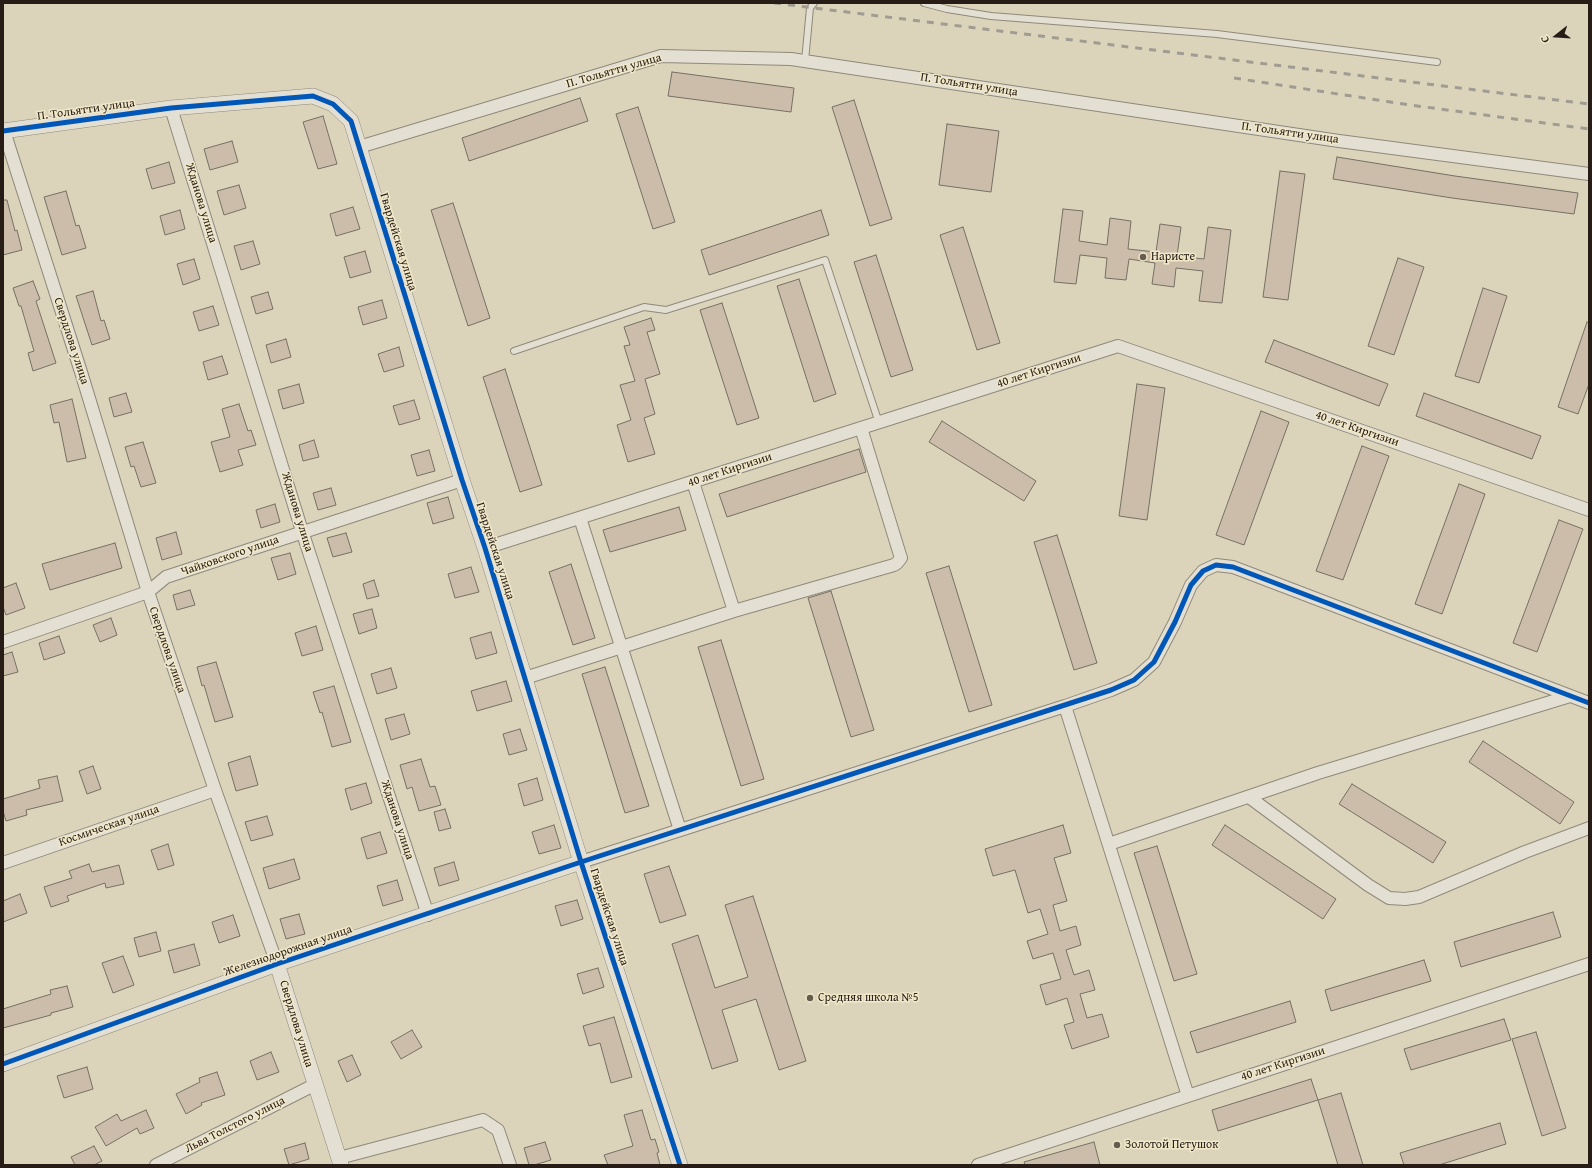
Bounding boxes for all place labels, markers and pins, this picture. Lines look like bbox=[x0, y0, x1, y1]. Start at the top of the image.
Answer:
place label: Наристе bbox=[1151, 250, 1195, 264]
marker: Наристе bbox=[1138, 252, 1148, 262]
place label: Средняя школа №5 bbox=[818, 991, 918, 1005]
marker: Средняя школа №5 bbox=[805, 993, 815, 1003]
place label: Золотой Петушок bbox=[1125, 1138, 1219, 1152]
marker: Золотой Петушок bbox=[1112, 1140, 1122, 1150]

